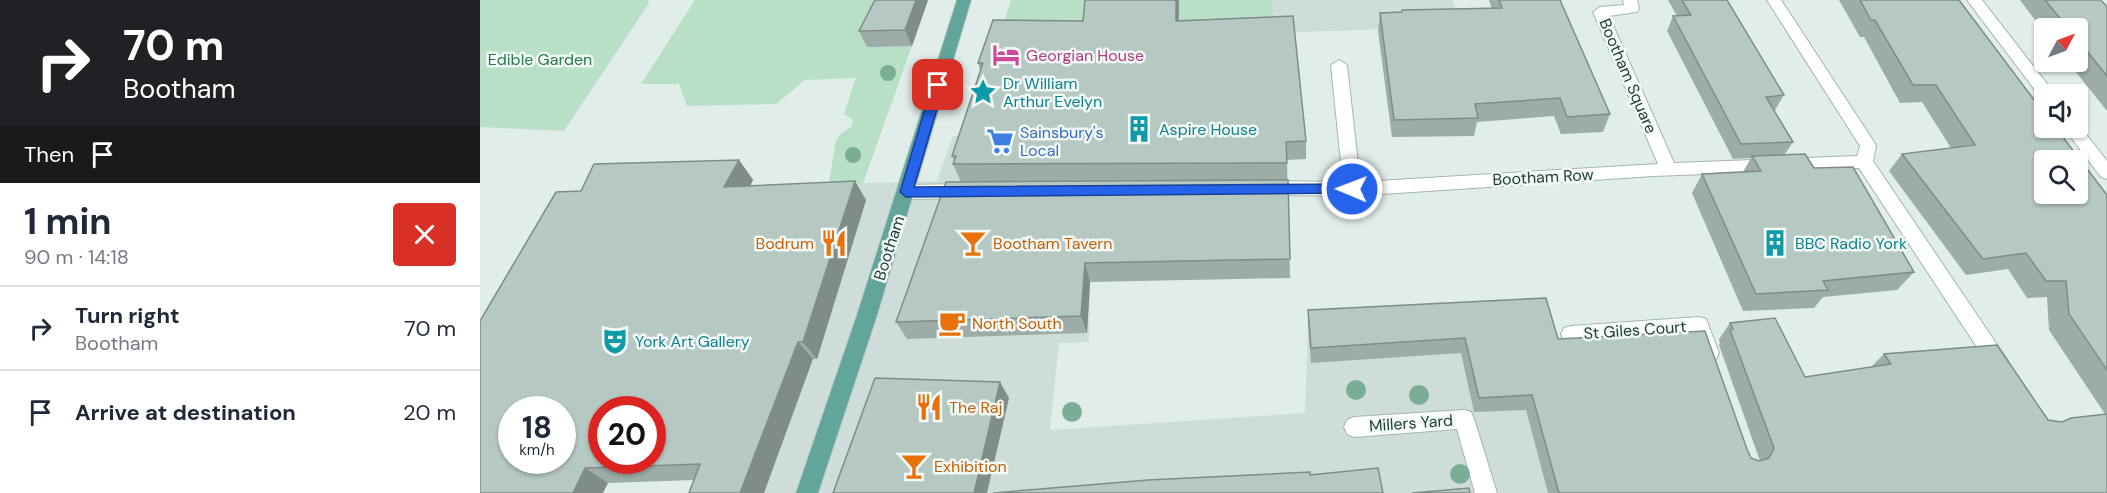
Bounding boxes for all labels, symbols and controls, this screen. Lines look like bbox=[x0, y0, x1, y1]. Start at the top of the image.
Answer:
street label: Bootham Square bbox=[1594, 15, 1662, 137]
text: 70 m bbox=[123, 18, 224, 73]
north arrow bbox=[2034, 18, 2088, 72]
map controls bbox=[2034, 18, 2088, 204]
icon: right bbox=[24, 24, 102, 102]
hotel icon: Georgian House bbox=[991, 40, 1021, 70]
place label: Georgian House bbox=[1026, 45, 1144, 66]
park label: Edible Garden bbox=[488, 49, 592, 70]
pin bbox=[912, 59, 963, 110]
icon: arrive bbox=[921, 68, 954, 101]
text: Bootham bbox=[123, 71, 236, 106]
place label: Dr William Arthur Evelyn bbox=[1003, 73, 1102, 112]
place icon: Dr William Arthur Evelyn bbox=[968, 77, 998, 107]
button: sound bbox=[2034, 84, 2088, 138]
building icon: Aspire House bbox=[1124, 114, 1154, 144]
place label: Aspire House bbox=[1159, 119, 1257, 140]
place label: Sainsbury's Local bbox=[1020, 122, 1104, 161]
supermarket icon: Sainsbury's Local bbox=[985, 126, 1015, 156]
icon: arrive bbox=[86, 138, 119, 171]
text: Then bbox=[24, 140, 74, 169]
button: search bbox=[2034, 150, 2088, 204]
position arrow bbox=[1320, 157, 1384, 221]
street label: Bootham Row bbox=[1492, 164, 1594, 190]
text: 1 min bbox=[24, 198, 112, 245]
button: close bbox=[393, 203, 456, 266]
street label: Bootham bbox=[869, 213, 909, 283]
restaurant icon: Bodrum bbox=[819, 228, 849, 258]
bar icon: Bootham Tavern bbox=[958, 228, 988, 258]
building icon: BBC Radio York bbox=[1760, 228, 1790, 258]
place label: Bodrum bbox=[755, 233, 814, 254]
place label: Bootham Tavern bbox=[993, 233, 1112, 254]
place label: BBC Radio York bbox=[1795, 233, 1907, 254]
text: 90 m · 14:18 bbox=[24, 244, 129, 270]
text: Turn right bbox=[75, 301, 180, 330]
cafe icon: North South bbox=[937, 308, 967, 338]
icon: right bbox=[24, 312, 57, 345]
place label: North South bbox=[972, 313, 1062, 334]
text: 70 m bbox=[404, 314, 456, 343]
street label: St Giles Court bbox=[1583, 316, 1687, 344]
theatre icon: York Art Gallery bbox=[600, 326, 630, 356]
text: Bootham bbox=[75, 330, 158, 356]
place label: York Art Gallery bbox=[635, 331, 750, 352]
restaurant icon: The Raj bbox=[914, 392, 944, 422]
icon: arrive bbox=[24, 396, 57, 429]
speed limit sign: 20 bbox=[588, 396, 666, 474]
place label: The Raj bbox=[949, 397, 1002, 418]
text: Arrive at destination bbox=[75, 398, 296, 427]
text: 20 m bbox=[403, 398, 456, 427]
text: 18 bbox=[522, 408, 552, 447]
street label: Millers Yard bbox=[1368, 410, 1454, 436]
text: km/h bbox=[519, 440, 555, 460]
bar icon: Exhibition bbox=[899, 451, 929, 481]
place label: Exhibition bbox=[934, 456, 1007, 477]

